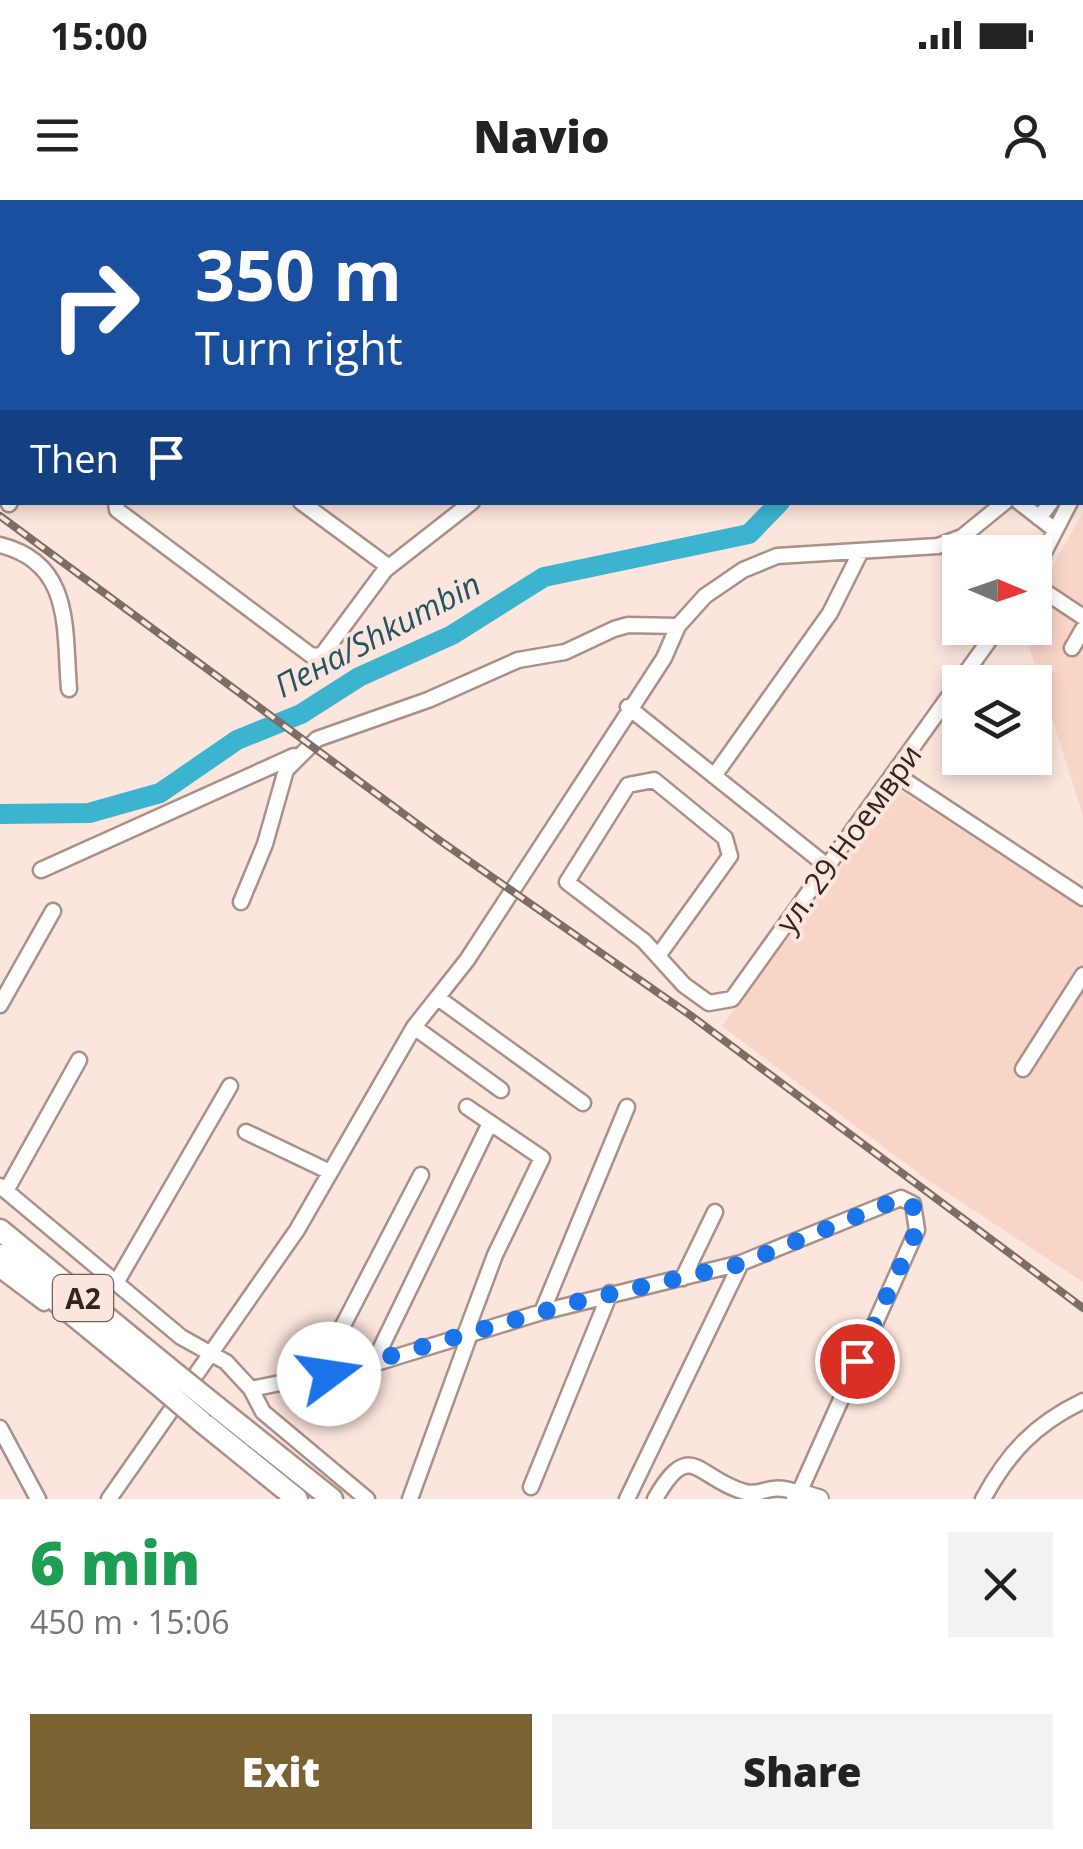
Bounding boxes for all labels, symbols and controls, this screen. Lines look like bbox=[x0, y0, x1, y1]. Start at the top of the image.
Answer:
text: 15:00 bbox=[50, 9, 148, 61]
text: Navio bbox=[473, 105, 610, 166]
icon: menu bbox=[30, 108, 85, 163]
icon: person bbox=[998, 108, 1053, 163]
text: 350 m bbox=[195, 226, 402, 322]
icon: right bbox=[30, 240, 160, 370]
text: Turn right bbox=[195, 317, 403, 378]
icon: arrive bbox=[139, 430, 194, 485]
text: Then bbox=[30, 432, 119, 484]
north arrow bbox=[942, 535, 1052, 645]
map controls bbox=[942, 535, 1052, 775]
water label: Пена/Shkumbin bbox=[266, 562, 488, 706]
button: layers bbox=[942, 665, 1052, 775]
street label: ул. 29 Ноември bbox=[766, 735, 930, 941]
road number: A2 bbox=[53, 1275, 113, 1321]
pin bbox=[815, 1319, 900, 1404]
position arrow bbox=[277, 1322, 381, 1426]
icon: arrive bbox=[830, 1334, 885, 1389]
text: 6 min bbox=[30, 1521, 200, 1603]
button: close bbox=[948, 1532, 1053, 1637]
text: 450 m · 15:06 bbox=[30, 1600, 229, 1643]
button: Exit bbox=[30, 1714, 532, 1829]
button: Share bbox=[552, 1714, 1053, 1829]

